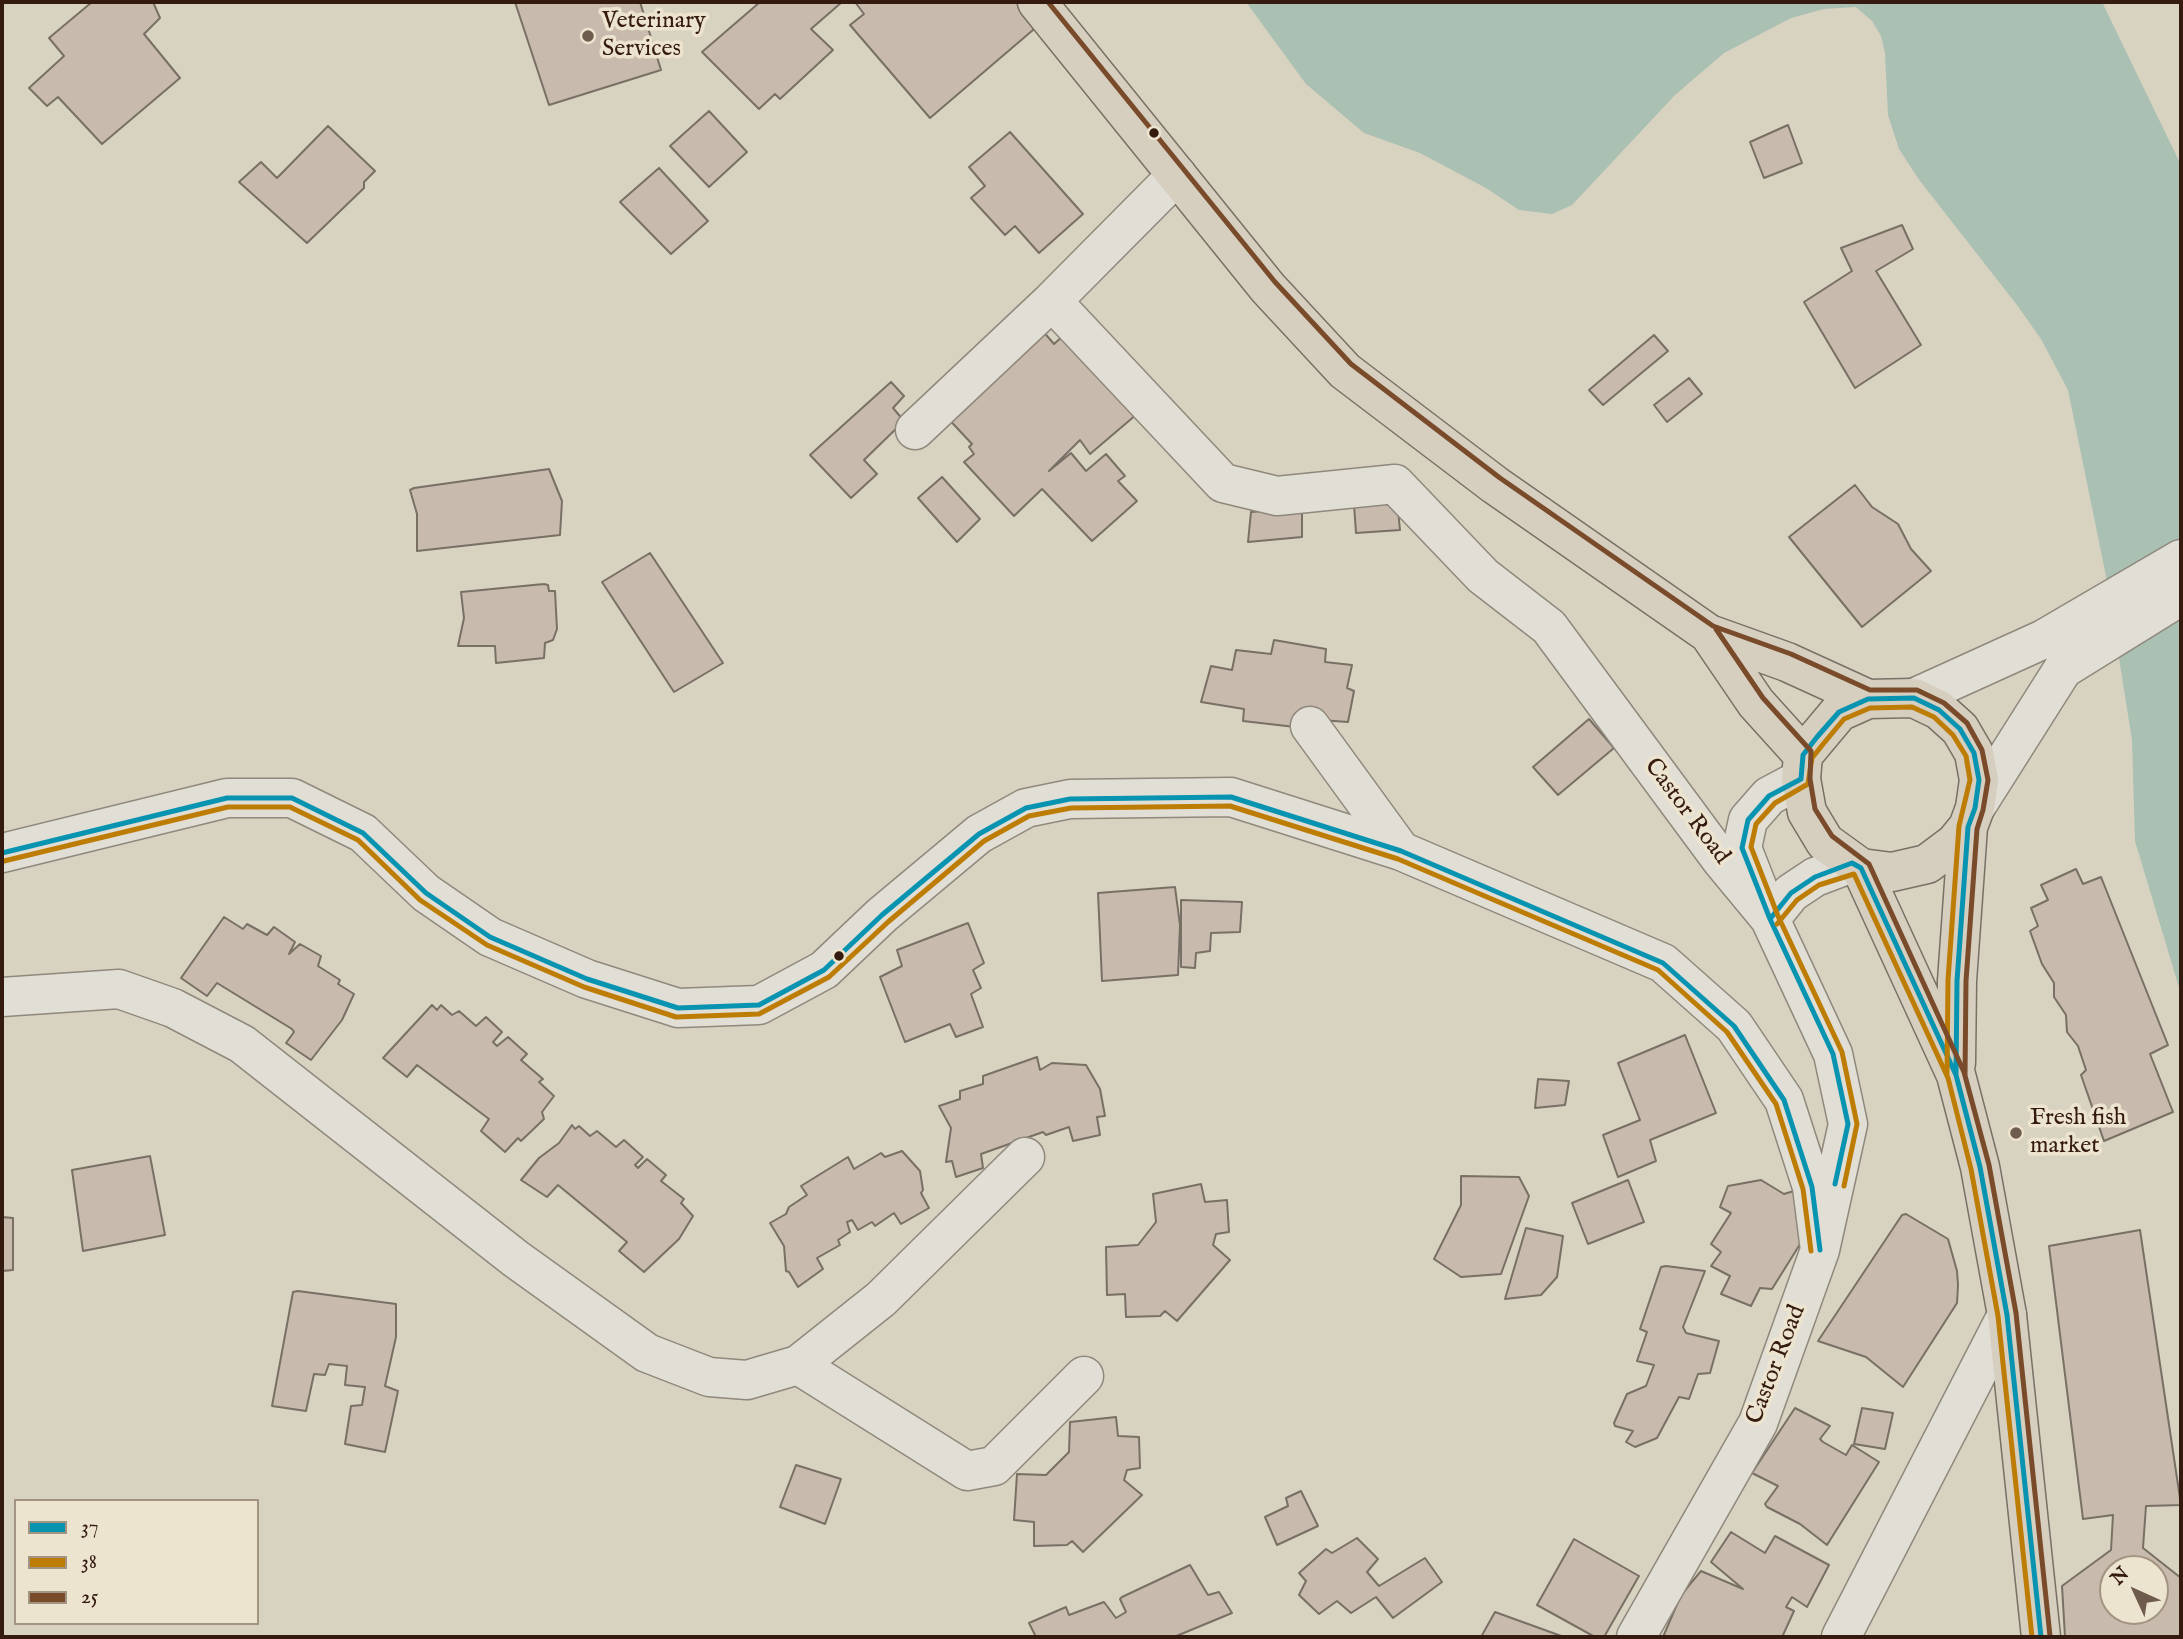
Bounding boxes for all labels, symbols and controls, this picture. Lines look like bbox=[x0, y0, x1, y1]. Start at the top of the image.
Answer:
place label: Veterinary Services bbox=[602, 8, 706, 64]
marker: Veterinary Services bbox=[580, 28, 596, 44]
unlabelled marker bbox=[1147, 126, 1161, 140]
street label: Castor Road bbox=[1637, 753, 1735, 871]
unlabelled marker bbox=[832, 949, 846, 963]
place label: Fresh fish market bbox=[2030, 1105, 2126, 1161]
marker: Fresh fish market bbox=[2008, 1125, 2024, 1141]
street label: Castor Road bbox=[1741, 1301, 1813, 1429]
legend bbox=[14, 1499, 259, 1625]
text: 37 bbox=[81, 1514, 99, 1541]
text: 38 bbox=[81, 1549, 97, 1576]
north arrow bbox=[2099, 1555, 2169, 1625]
text: N bbox=[2106, 1562, 2135, 1591]
text: 25 bbox=[81, 1584, 98, 1611]

